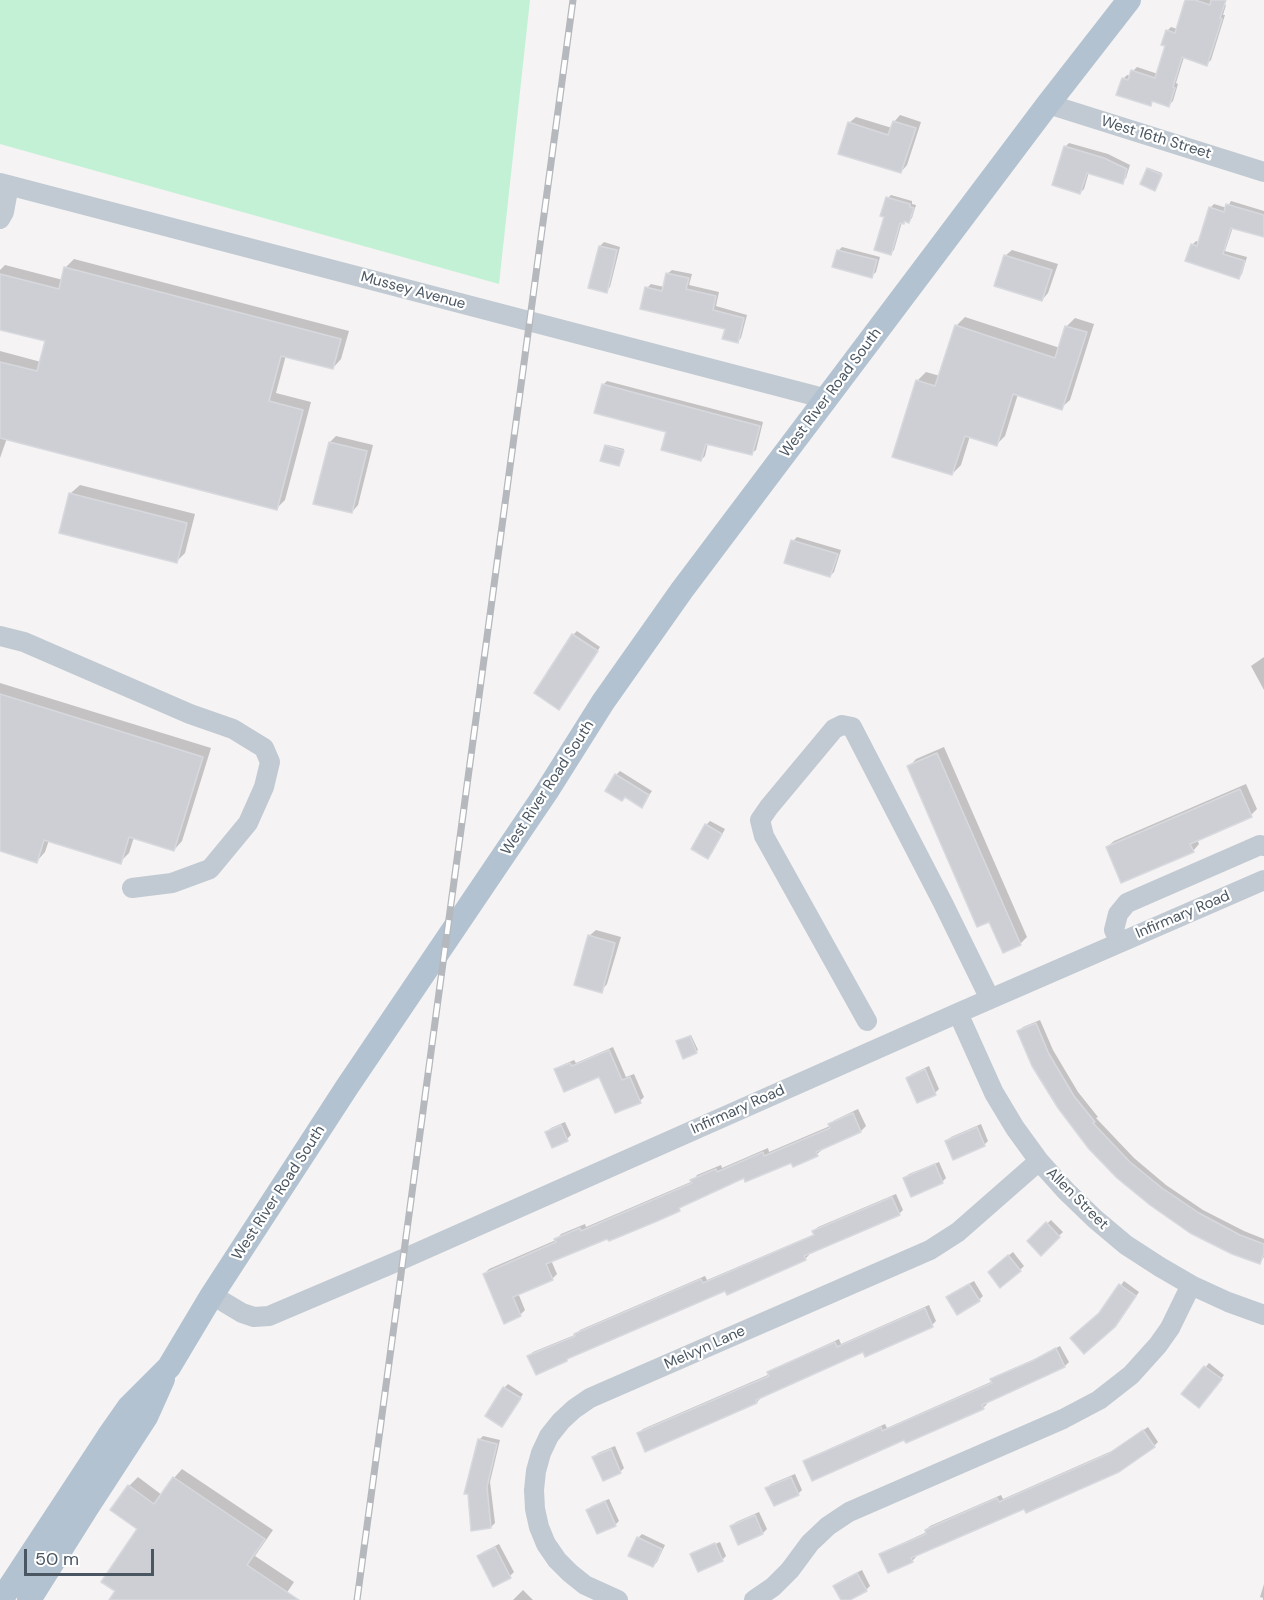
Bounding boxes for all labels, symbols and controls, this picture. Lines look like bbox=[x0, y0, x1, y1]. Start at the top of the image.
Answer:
street label: West 16th Street bbox=[1099, 113, 1213, 163]
street label: Mussey Avenue bbox=[359, 268, 467, 314]
street label: West River Road South bbox=[777, 325, 885, 461]
street label: West River Road South bbox=[498, 717, 598, 859]
street label: Infirmary Road bbox=[1133, 887, 1233, 943]
street label: Infirmary Road bbox=[688, 1081, 788, 1139]
street label: West River Road South bbox=[229, 1122, 329, 1264]
street label: Allen Street bbox=[1042, 1164, 1112, 1234]
street label: Melvyn Lane bbox=[662, 1322, 748, 1374]
scale bar bbox=[27, 1537, 158, 1575]
text: 50 m bbox=[35, 1547, 79, 1571]

